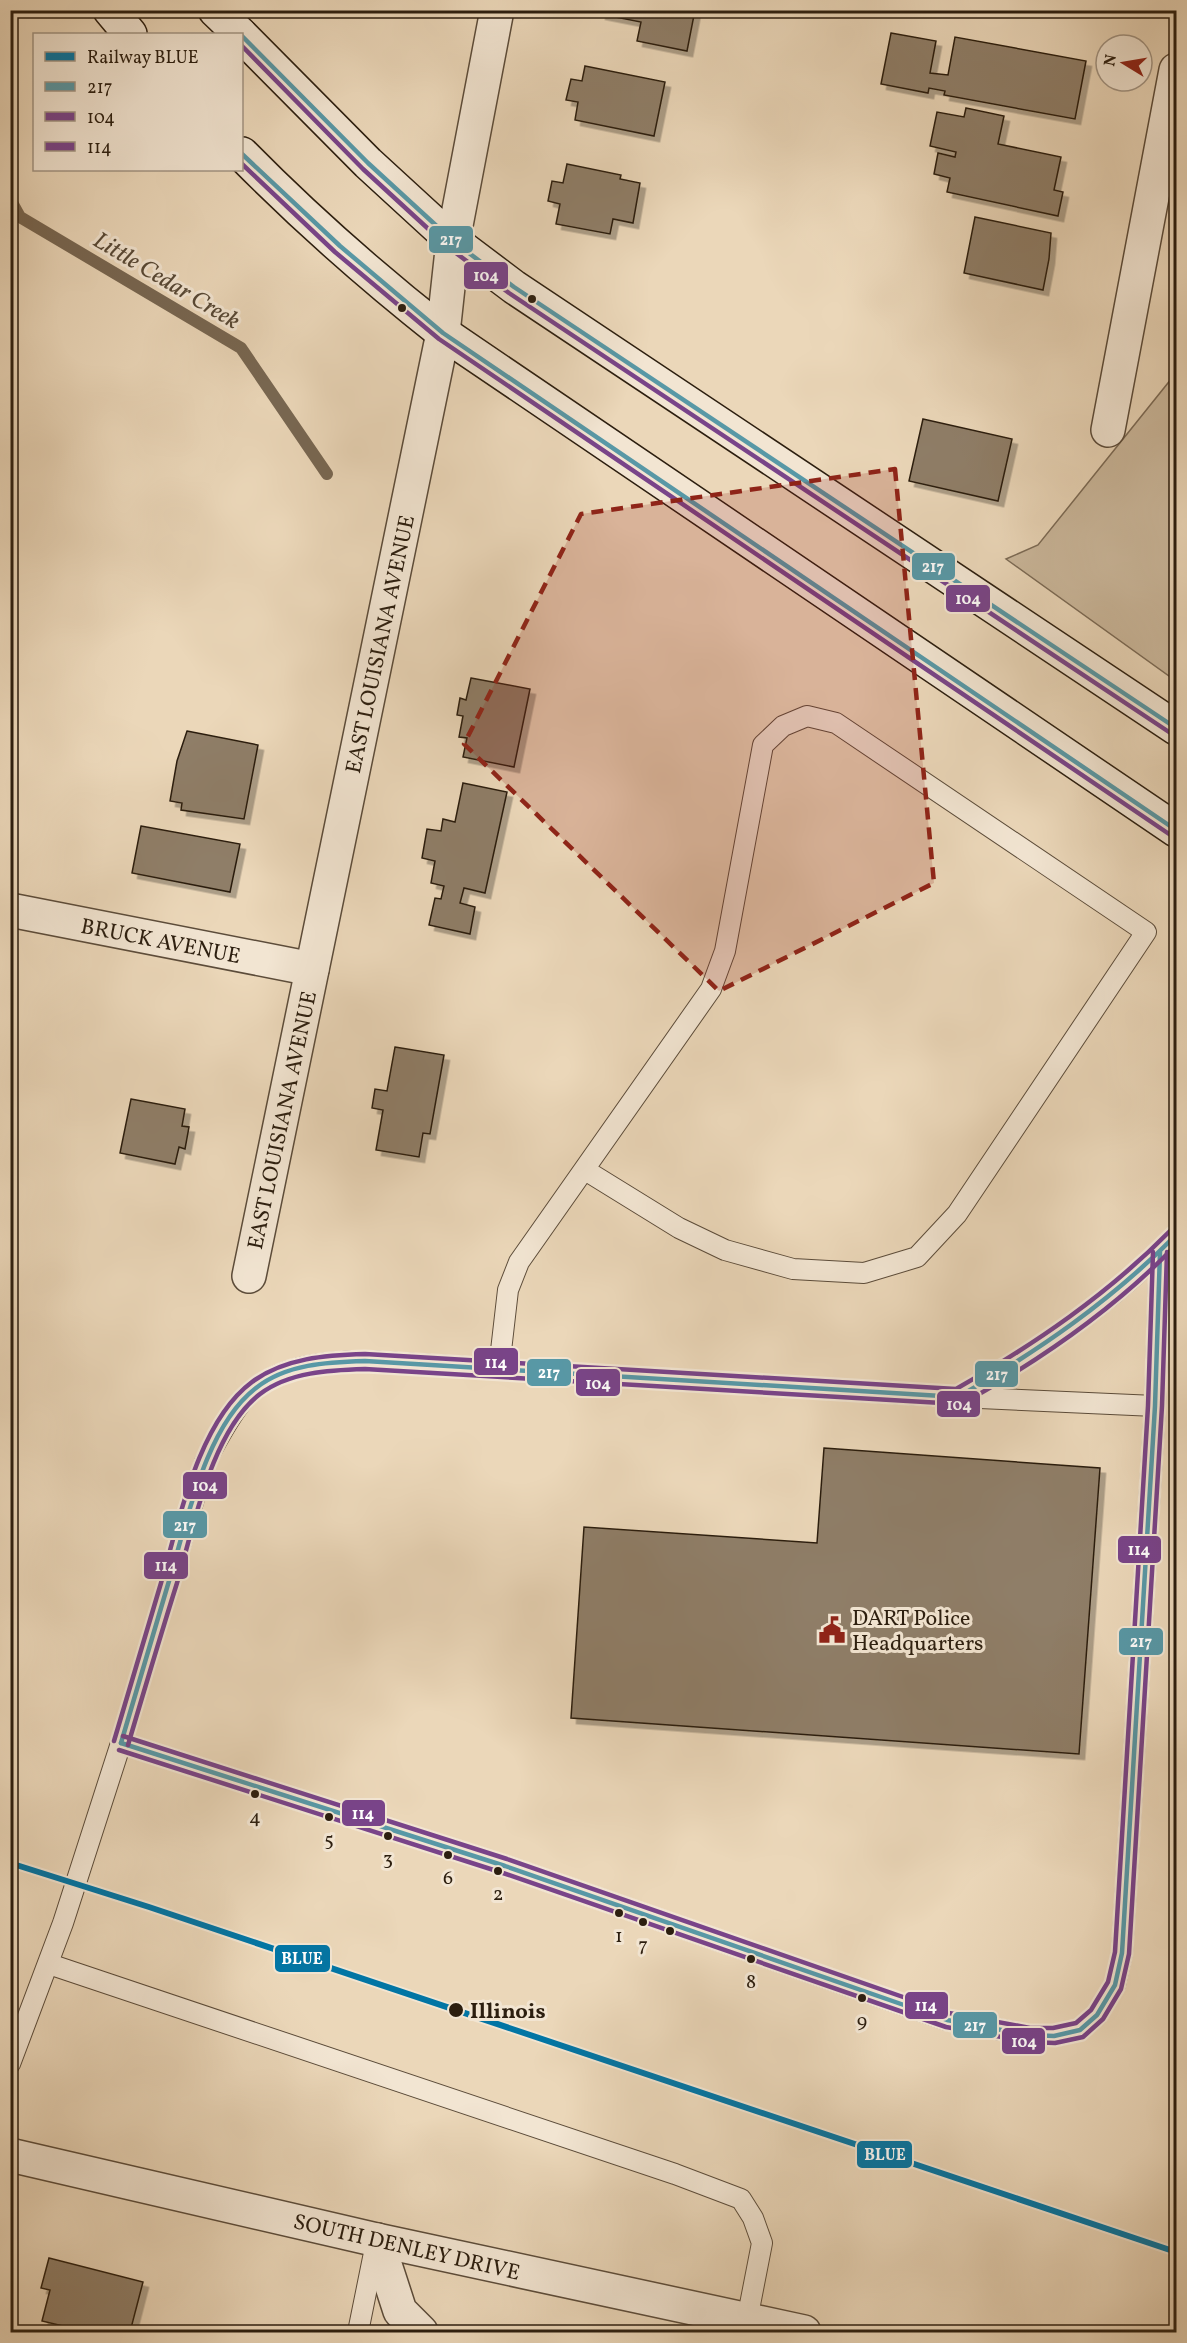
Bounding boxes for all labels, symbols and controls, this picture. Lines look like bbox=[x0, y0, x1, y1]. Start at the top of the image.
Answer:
legend bbox=[33, 33, 243, 171]
north arrow bbox=[1094, 33, 1154, 93]
text: Railway BLUE bbox=[87, 46, 199, 71]
text: N bbox=[1099, 52, 1123, 68]
text: 217 bbox=[87, 76, 112, 101]
text: 104 bbox=[87, 106, 115, 131]
text: 114 bbox=[87, 136, 112, 161]
water label: Little Cedar Creek bbox=[86, 224, 246, 339]
line badge: 217 bbox=[428, 225, 474, 254]
text: 217 bbox=[440, 230, 463, 252]
line badge: 104 bbox=[463, 261, 509, 290]
text: 104 bbox=[473, 266, 499, 288]
unlabelled marker bbox=[526, 293, 538, 305]
unlabelled marker bbox=[396, 302, 408, 314]
street label: EAST LOUISIANA AVENUE bbox=[339, 512, 424, 777]
line badge: 217 bbox=[911, 552, 956, 581]
text: 217 bbox=[922, 557, 945, 579]
line badge: 104 bbox=[945, 584, 991, 613]
text: 104 bbox=[955, 589, 981, 611]
street label: BRUCK AVENUE bbox=[78, 912, 243, 973]
street label: EAST LOUISIANA AVENUE bbox=[241, 988, 326, 1253]
line badge: 114 bbox=[473, 1347, 519, 1376]
text: 114 bbox=[485, 1353, 508, 1375]
line badge: 217 bbox=[526, 1358, 572, 1387]
line badge: 217 bbox=[974, 1360, 1019, 1388]
text: 217 bbox=[538, 1363, 561, 1385]
text: 217 bbox=[986, 1365, 1009, 1387]
line badge: 104 bbox=[575, 1368, 621, 1397]
text: 104 bbox=[585, 1374, 611, 1396]
line badge: 104 bbox=[936, 1390, 981, 1418]
text: 104 bbox=[946, 1395, 972, 1417]
line badge: 104 bbox=[182, 1471, 228, 1500]
text: 104 bbox=[192, 1476, 218, 1498]
line badge: 217 bbox=[162, 1510, 208, 1539]
text: 217 bbox=[174, 1516, 197, 1538]
line badge: 114 bbox=[1117, 1535, 1162, 1564]
text: 114 bbox=[1128, 1540, 1151, 1562]
line badge: 114 bbox=[143, 1551, 189, 1580]
text: 114 bbox=[155, 1556, 178, 1578]
place label: DART Police Headquarters bbox=[852, 1604, 984, 1660]
public building icon: DART Police Headquarters bbox=[817, 1615, 847, 1645]
line badge: 217 bbox=[1118, 1627, 1164, 1656]
text: 217 bbox=[1130, 1632, 1153, 1654]
marker: 4 bbox=[249, 1788, 261, 1800]
line badge: 114 bbox=[341, 1799, 386, 1827]
place label: 4 bbox=[249, 1804, 261, 1832]
text: 114 bbox=[352, 1804, 375, 1826]
marker: 5 bbox=[323, 1811, 335, 1823]
place label: 5 bbox=[324, 1827, 334, 1855]
marker: 3 bbox=[382, 1830, 394, 1842]
place label: 3 bbox=[383, 1846, 393, 1874]
marker: 6 bbox=[442, 1849, 454, 1861]
place label: 6 bbox=[443, 1865, 453, 1893]
marker: 2 bbox=[492, 1865, 504, 1877]
place label: 2 bbox=[493, 1881, 503, 1909]
marker: 1 bbox=[613, 1907, 625, 1919]
marker: 7 bbox=[637, 1916, 649, 1928]
place label: 1 bbox=[615, 1923, 623, 1951]
unlabelled marker bbox=[664, 1925, 676, 1937]
place label: 7 bbox=[638, 1932, 648, 1960]
line badge: BLUE bbox=[274, 1944, 331, 1973]
text: BLUE bbox=[281, 1949, 323, 1971]
marker: 8 bbox=[745, 1953, 757, 1965]
place label: 8 bbox=[746, 1969, 756, 1997]
line badge: 114 bbox=[904, 1991, 949, 2020]
marker: 9 bbox=[856, 1992, 868, 2004]
text: 114 bbox=[915, 1996, 938, 2018]
place label: Illinois bbox=[470, 1997, 546, 2028]
marker: Illinois bbox=[447, 2001, 465, 2019]
place label: 9 bbox=[857, 2008, 867, 2036]
line badge: 217 bbox=[952, 2011, 998, 2039]
text: 217 bbox=[964, 2016, 987, 2038]
line badge: 104 bbox=[1001, 2027, 1046, 2055]
text: 104 bbox=[1011, 2032, 1037, 2054]
line badge: BLUE bbox=[856, 2140, 913, 2169]
text: BLUE bbox=[864, 2145, 906, 2167]
street label: SOUTH DENLEY DRIVE bbox=[290, 2207, 523, 2290]

